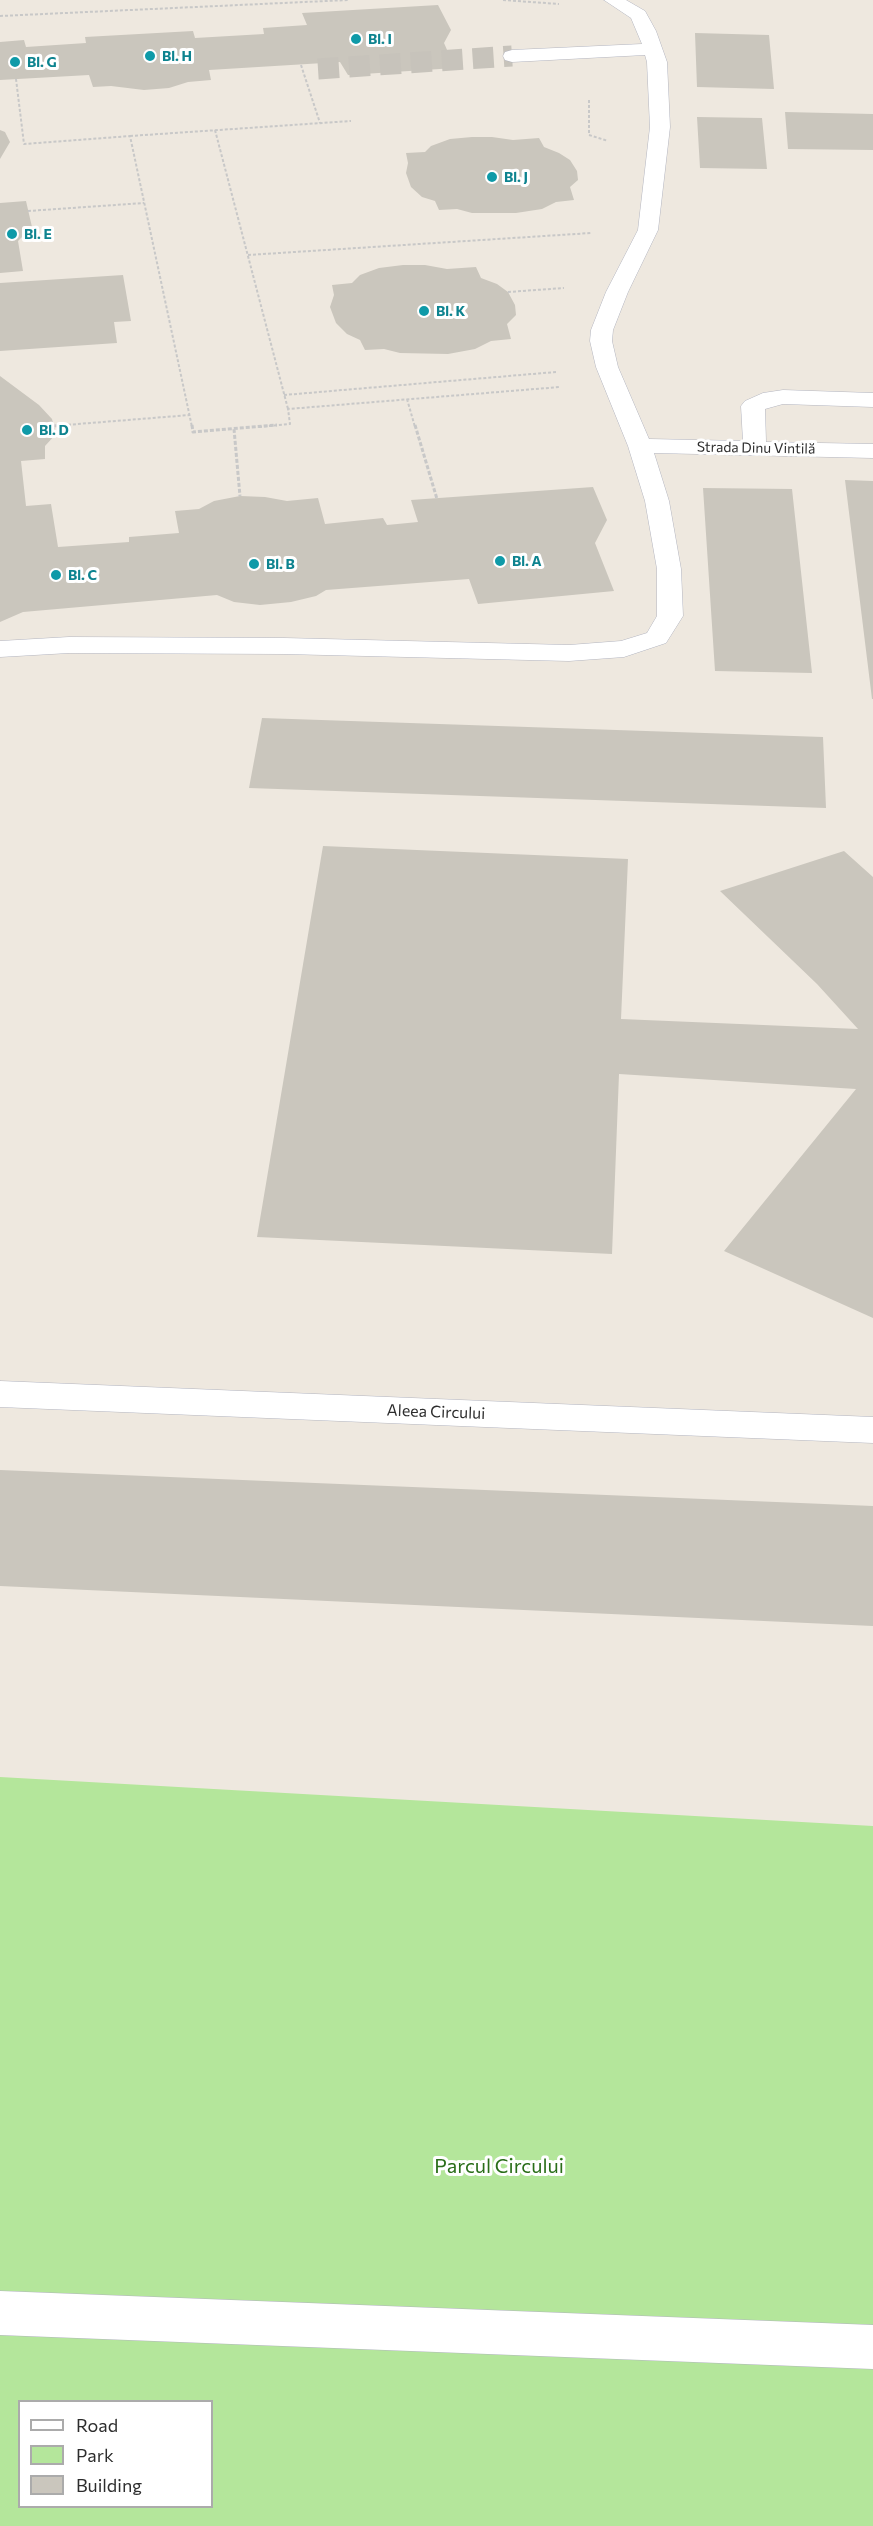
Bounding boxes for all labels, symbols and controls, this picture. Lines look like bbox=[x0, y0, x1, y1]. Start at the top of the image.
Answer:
place label: Bl. I bbox=[368, 31, 392, 47]
marker: Bl. I bbox=[349, 32, 363, 46]
place label: Bl. H bbox=[162, 48, 192, 64]
marker: Bl. H bbox=[143, 49, 157, 63]
place label: Bl. G bbox=[27, 54, 57, 70]
marker: Bl. G bbox=[8, 55, 22, 69]
place label: Bl. J bbox=[504, 169, 528, 185]
marker: Bl. J bbox=[485, 170, 499, 184]
place label: Bl. E bbox=[24, 226, 52, 242]
marker: Bl. E bbox=[5, 227, 19, 241]
place label: Bl. K bbox=[436, 303, 465, 319]
marker: Bl. K bbox=[417, 304, 431, 318]
place label: Bl. D bbox=[39, 422, 69, 438]
marker: Bl. D bbox=[20, 423, 34, 437]
street label: Strada Dinu Vintilă bbox=[697, 439, 815, 457]
place label: Bl. A bbox=[512, 553, 542, 569]
marker: Bl. A bbox=[493, 554, 507, 568]
place label: Bl. B bbox=[266, 556, 295, 572]
marker: Bl. B bbox=[247, 557, 261, 571]
place label: Bl. C bbox=[68, 567, 97, 583]
marker: Bl. C bbox=[49, 568, 63, 582]
street label: Aleea Circului bbox=[386, 1401, 486, 1423]
park label: Parcul Circului bbox=[434, 2154, 564, 2178]
legend bbox=[18, 2400, 213, 2508]
text: Road bbox=[76, 2414, 118, 2436]
text: Park bbox=[76, 2444, 114, 2466]
text: Building bbox=[76, 2474, 142, 2496]

